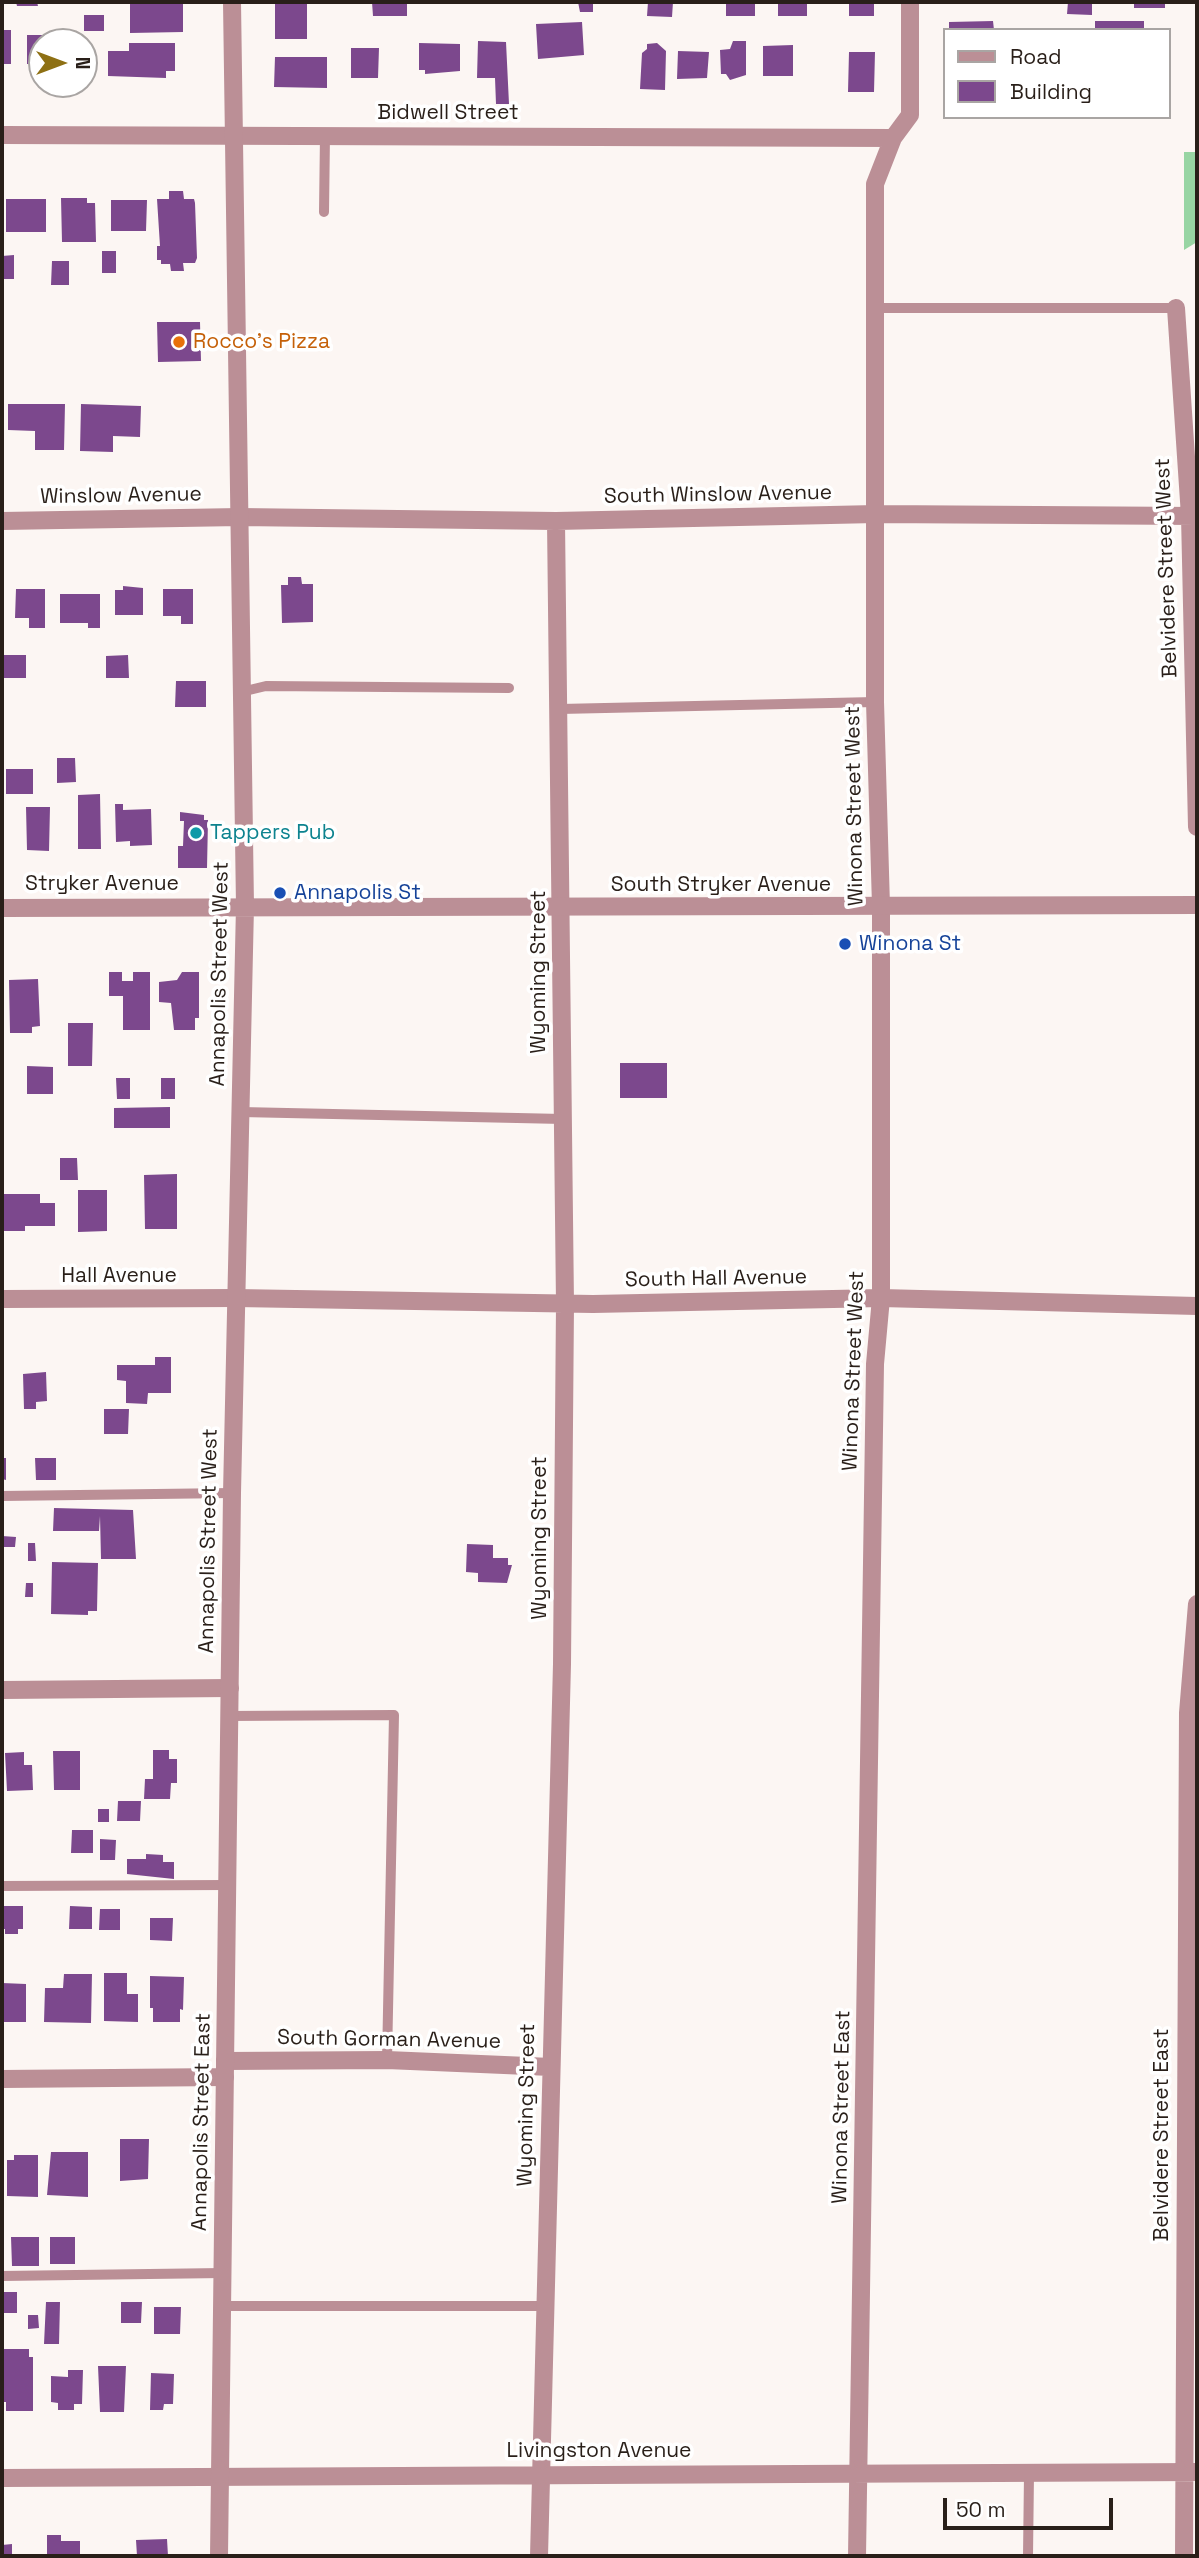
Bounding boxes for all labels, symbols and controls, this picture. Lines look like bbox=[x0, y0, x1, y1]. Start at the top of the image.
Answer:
north arrow bbox=[28, 28, 98, 98]
legend bbox=[944, 28, 1171, 119]
text: Road bbox=[1010, 43, 1062, 70]
text: N bbox=[70, 57, 95, 69]
text: Building bbox=[1010, 78, 1092, 105]
street label: Bidwell Street bbox=[377, 100, 519, 126]
place label: Rocco's Pizza bbox=[193, 329, 330, 355]
marker: Rocco's Pizza bbox=[171, 334, 187, 350]
street label: Belvidere Street West bbox=[1151, 458, 1183, 678]
street label: South Winslow Avenue bbox=[604, 480, 832, 510]
street label: Winslow Avenue bbox=[40, 482, 202, 510]
street label: Winona Street West bbox=[841, 706, 869, 906]
place label: Tappers Pub bbox=[210, 820, 335, 846]
marker: Tappers Pub bbox=[188, 825, 204, 841]
street label: Annapolis Street West bbox=[205, 861, 235, 1087]
street label: Stryker Avenue bbox=[25, 871, 179, 897]
street label: South Stryker Avenue bbox=[611, 872, 831, 898]
place label: Annapolis St bbox=[294, 880, 421, 906]
marker: Annapolis St bbox=[272, 885, 288, 901]
street label: Wyoming Street bbox=[526, 890, 552, 1054]
place label: Winona St bbox=[859, 931, 961, 957]
marker: Winona St bbox=[837, 936, 853, 952]
street label: Hall Avenue bbox=[61, 1263, 177, 1289]
street label: South Hall Avenue bbox=[625, 1265, 807, 1293]
street label: Winona Street West bbox=[838, 1270, 870, 1472]
street label: Annapolis Street West bbox=[194, 1428, 224, 1654]
street label: Wyoming Street bbox=[527, 1456, 553, 1620]
street label: Winona Street East bbox=[828, 2010, 856, 2204]
street label: Annapolis Street East bbox=[187, 2013, 217, 2231]
street label: Wyoming Street bbox=[513, 2023, 541, 2187]
street label: South Gorman Avenue bbox=[277, 2025, 501, 2055]
street label: Belvidere Street East bbox=[1149, 2028, 1175, 2242]
street label: Livingston Avenue bbox=[507, 2438, 691, 2464]
scale bar bbox=[947, 2484, 1117, 2528]
text: 50 m bbox=[956, 2496, 1006, 2523]

